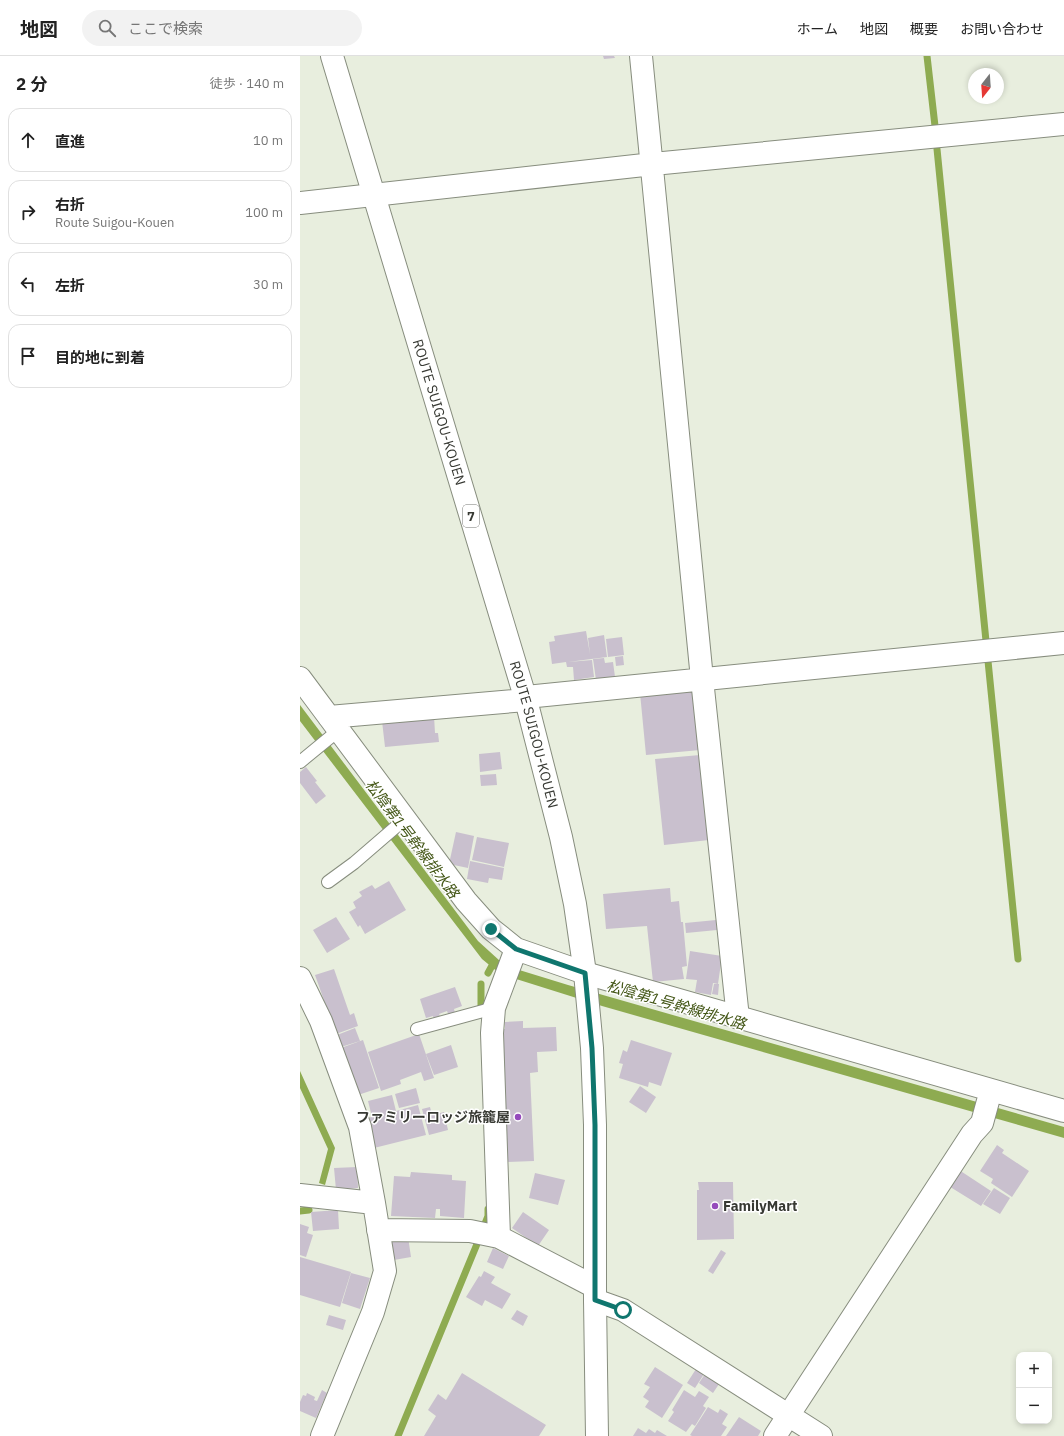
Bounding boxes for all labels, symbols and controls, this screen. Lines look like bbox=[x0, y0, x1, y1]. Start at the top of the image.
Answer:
search box bbox=[82, 10, 362, 46]
text: 地図 bbox=[20, 17, 58, 41]
icon: search bbox=[96, 17, 118, 39]
text: ここで検索 bbox=[128, 19, 203, 38]
text: ホーム bbox=[796, 20, 838, 38]
text: 地図 bbox=[860, 20, 888, 38]
text: 概要 bbox=[910, 20, 938, 38]
text: お問い合わせ bbox=[960, 20, 1044, 38]
north arrow bbox=[968, 68, 1004, 104]
text: 2 分 bbox=[16, 73, 47, 95]
text: 徒歩 · 140 m bbox=[210, 75, 284, 92]
icon: ahead bbox=[17, 129, 39, 151]
text: 直進 bbox=[55, 132, 85, 151]
text: 10 m bbox=[253, 132, 283, 149]
text: 右折 bbox=[55, 195, 85, 214]
icon: right bbox=[17, 201, 39, 223]
text: 100 m bbox=[245, 204, 283, 221]
text: Route Suigou-Kouen bbox=[55, 214, 174, 231]
icon: left bbox=[17, 273, 39, 295]
text: 左折 bbox=[55, 276, 85, 295]
text: 30 m bbox=[253, 276, 283, 293]
street label: ROUTE SUIGOU-KOUEN bbox=[409, 337, 470, 487]
icon: arrive bbox=[17, 345, 39, 367]
text: 目的地に到着 bbox=[55, 348, 145, 367]
road number: 7 bbox=[463, 505, 479, 527]
street label: ROUTE SUIGOU-KOUEN bbox=[506, 659, 562, 810]
water label: 松陰第1号幹線排水路 bbox=[361, 775, 465, 904]
route end bbox=[482, 920, 500, 938]
water label: 松陰第1号幹線排水路 bbox=[604, 976, 750, 1034]
place label: ファミリーロッジ旅籠屋 bbox=[356, 1108, 510, 1126]
marker: ファミリーロッジ旅籠屋 bbox=[513, 1112, 523, 1122]
place label: FamilyMart bbox=[723, 1197, 797, 1215]
marker: FamilyMart bbox=[710, 1201, 720, 1211]
route start bbox=[614, 1301, 632, 1319]
map controls bbox=[1016, 1352, 1052, 1424]
button: + bbox=[1016, 1352, 1052, 1388]
button: − bbox=[1016, 1388, 1052, 1424]

